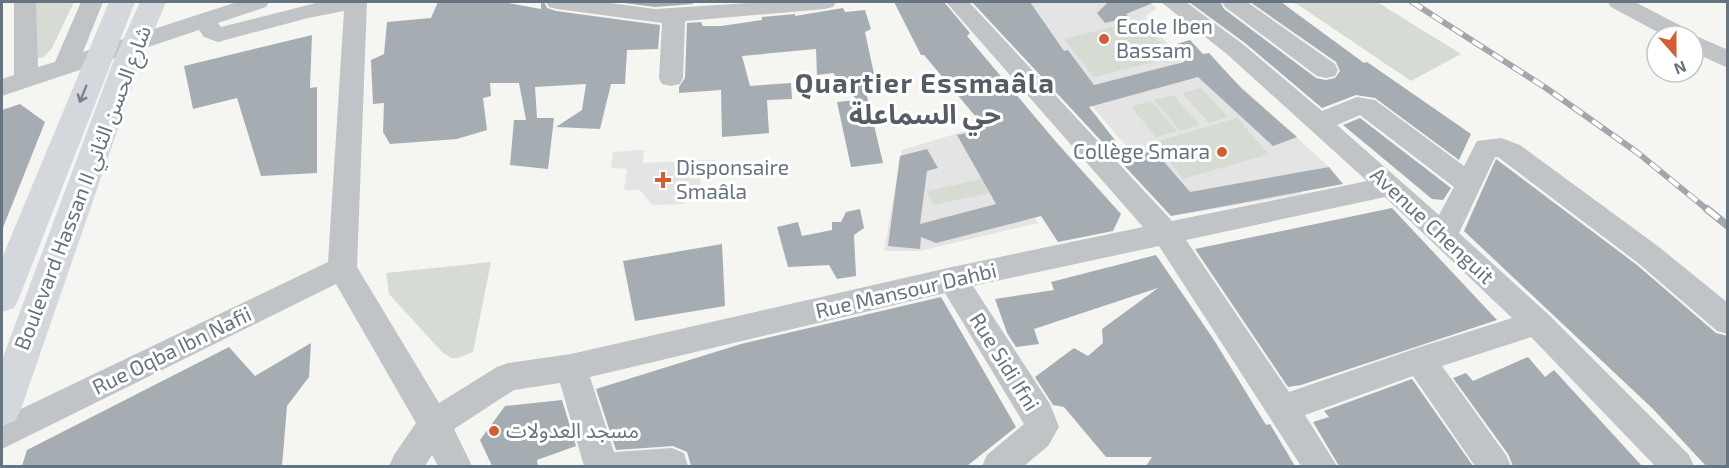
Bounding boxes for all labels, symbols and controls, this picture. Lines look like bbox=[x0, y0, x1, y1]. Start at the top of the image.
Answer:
place label: Ecole Iben Bassam bbox=[1116, 13, 1213, 62]
street label: Boulevard Hassan II شارع الحسن الثاني bbox=[8, 22, 160, 355]
north arrow bbox=[1645, 24, 1705, 84]
marker: Ecole Iben Bassam bbox=[1097, 32, 1111, 46]
text: N bbox=[1672, 58, 1689, 79]
district label: Quartier Essmaâla حي السماعلة bbox=[795, 66, 1055, 136]
one-way arrow bbox=[77, 85, 88, 103]
place label: Collège Smara bbox=[1073, 138, 1210, 163]
marker: Collège Smara bbox=[1215, 145, 1229, 159]
place label: Disponsaire Smaâla bbox=[676, 154, 789, 203]
street label: Avenue Chenguit bbox=[1366, 161, 1500, 288]
marker: Disponsaire Smaâla bbox=[654, 171, 672, 189]
street label: Rue Mansour Dahbi bbox=[813, 257, 999, 323]
street label: Rue Oqba Ibn Nafii bbox=[88, 300, 255, 399]
street label: Rue Sidi Ifni bbox=[965, 308, 1045, 415]
place label: مسجد العدولات bbox=[506, 417, 639, 443]
marker: مسجد العدولات bbox=[487, 424, 501, 438]

